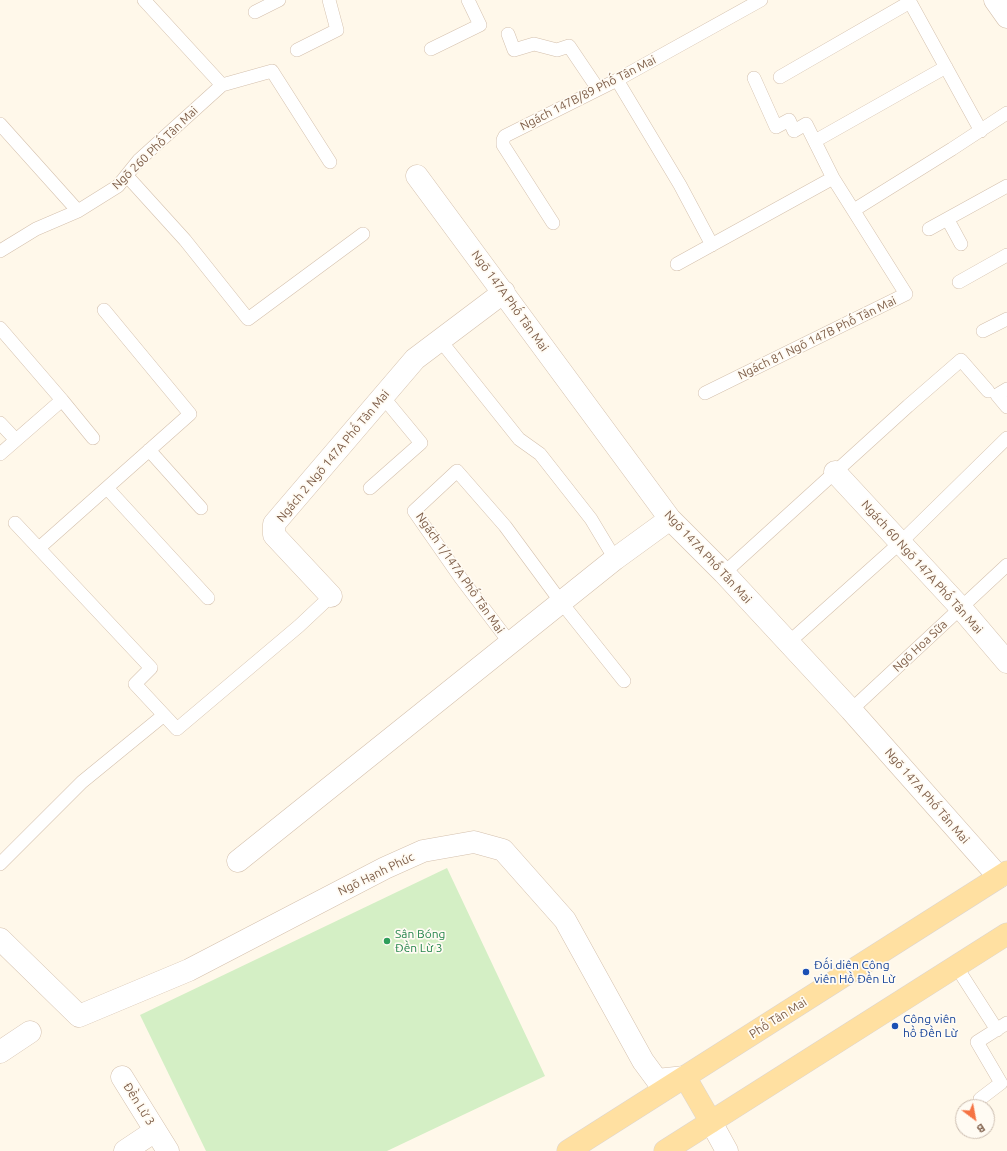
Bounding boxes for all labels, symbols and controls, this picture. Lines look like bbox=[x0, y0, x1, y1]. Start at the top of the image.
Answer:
street label: Ngách 147B/89 Phố Tân Mai bbox=[518, 52, 658, 134]
street label: Ngõ 260 Phố Tân Mai bbox=[109, 103, 201, 193]
street label: Ngõ 147A Phố Tân Mai bbox=[469, 248, 551, 354]
street label: Ngách 81 Ngõ 147B Phố Tân Mai bbox=[736, 293, 898, 383]
street label: Ngách 2 Ngõ 147A Phố Tân Mai bbox=[274, 387, 392, 525]
street label: Ngách 60 Ngõ 147A Phố Tân Mai bbox=[858, 497, 986, 637]
street label: Ngõ 147A Phố Tân Mai bbox=[661, 508, 755, 606]
street label: Ngách 1/147A Phố Tân Mai bbox=[413, 510, 507, 636]
street label: Ngõ Hoa Sữa bbox=[890, 617, 950, 675]
street label: Ngõ 147A Phố Tân Mai bbox=[882, 745, 972, 847]
street label: Ngõ Hạnh Phúc bbox=[336, 849, 416, 899]
place label: Sân Bóng Đền Lừ 3 bbox=[395, 927, 445, 955]
marker: Sân Bóng Đền Lừ 3 bbox=[382, 936, 392, 946]
place label: Đối diện Công viên Hồ Đền Lừ bbox=[814, 958, 895, 986]
marker: Đối diện Công viên Hồ Đền Lừ bbox=[801, 967, 811, 977]
street label: Phố Tân Mai bbox=[747, 995, 809, 1041]
place label: Công viên hồ Đền Lừ bbox=[903, 1012, 958, 1040]
marker: Công viên hồ Đền Lừ bbox=[890, 1021, 900, 1031]
street label: Đền Lừ 3 bbox=[120, 1080, 158, 1128]
north arrow bbox=[955, 1099, 995, 1139]
text: B bbox=[975, 1121, 987, 1135]

